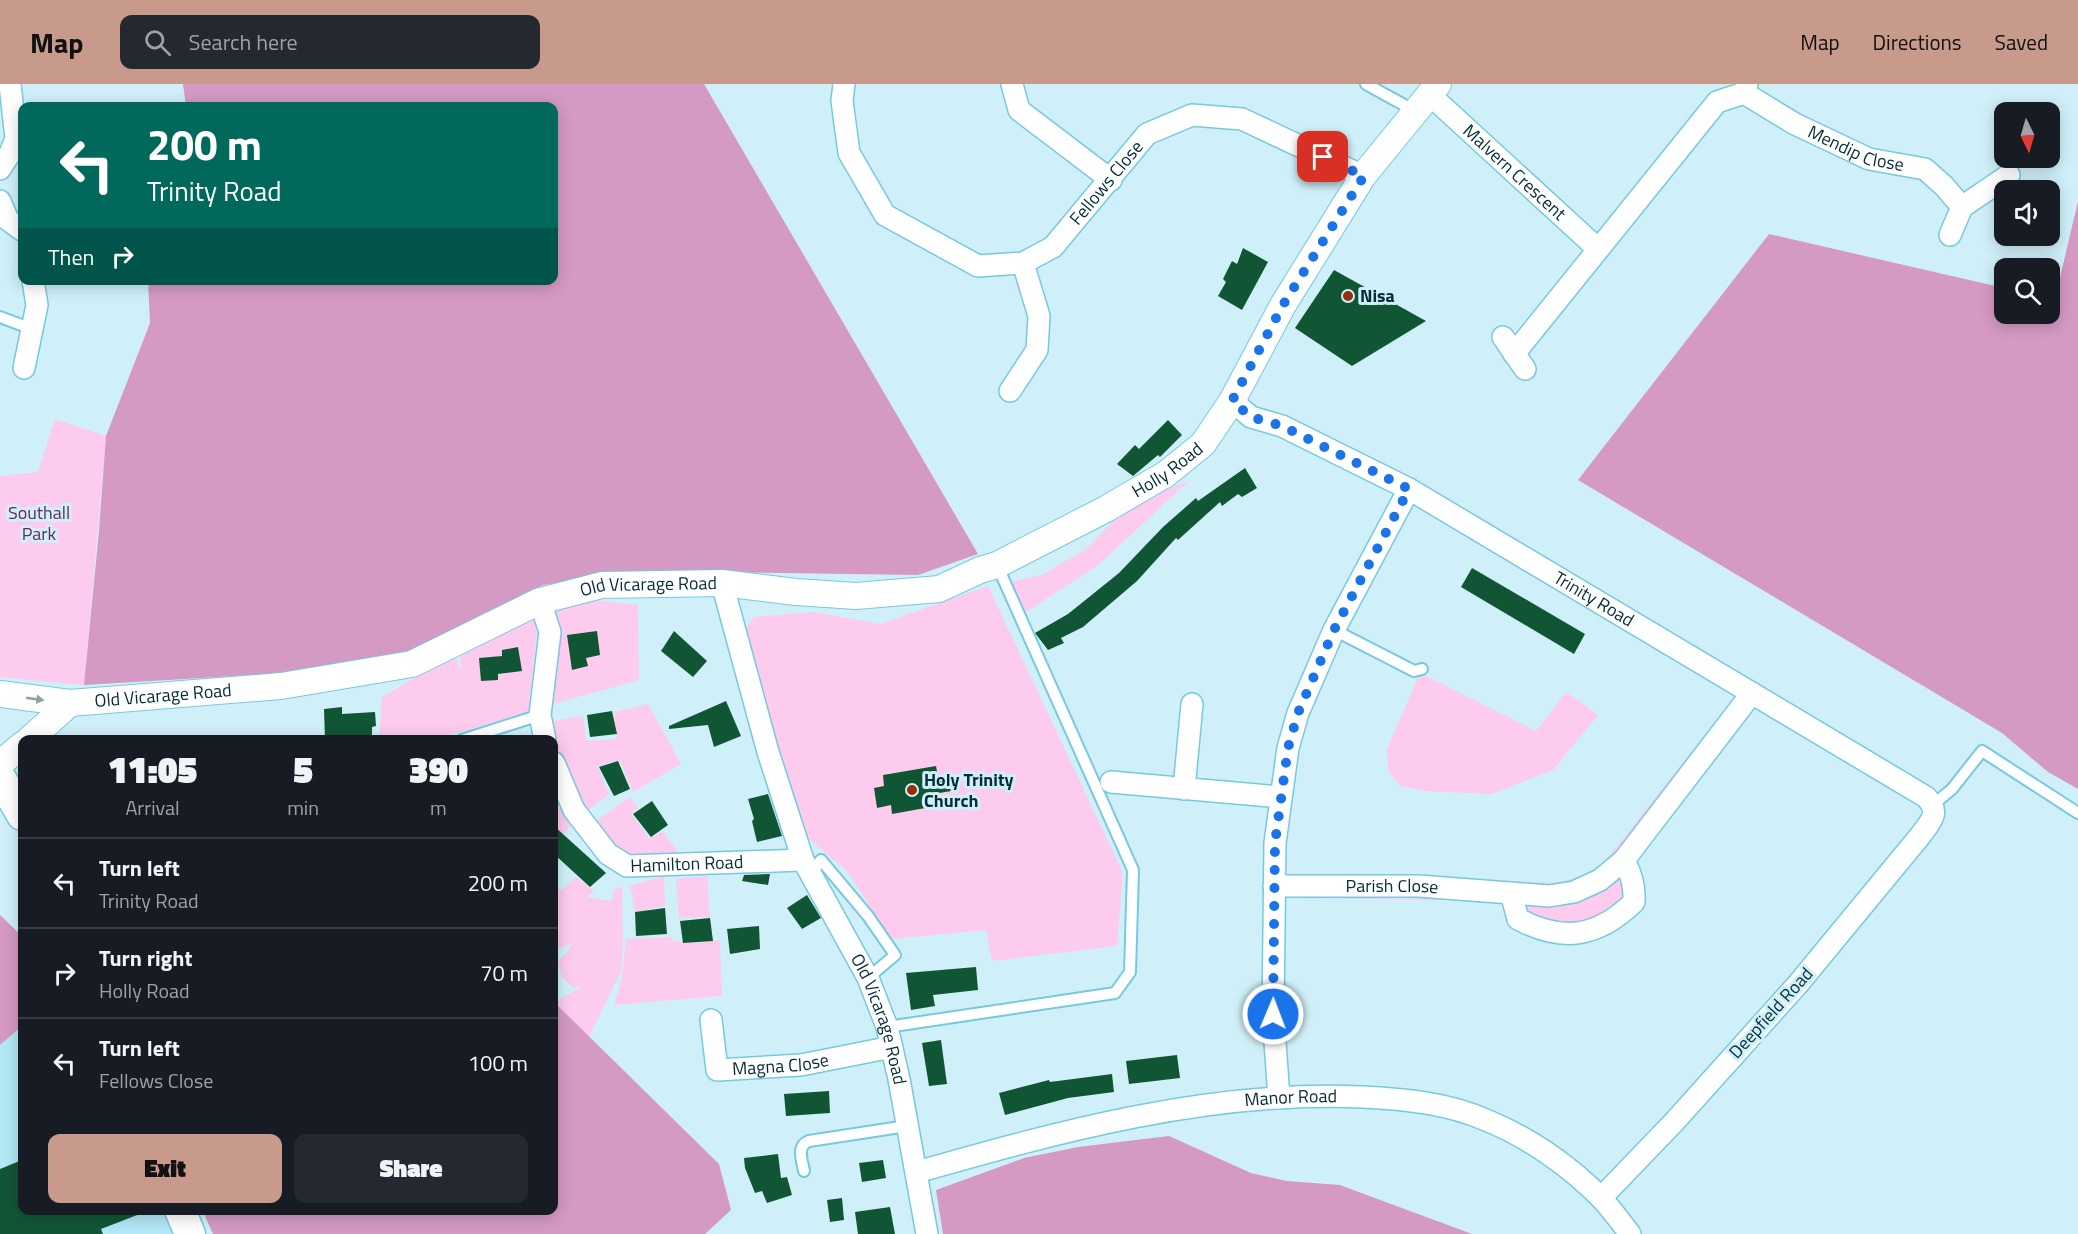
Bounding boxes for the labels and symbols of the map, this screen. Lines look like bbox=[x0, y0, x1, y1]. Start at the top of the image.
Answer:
north arrow bbox=[1994, 102, 2060, 168]
street label: Malvern Crescent bbox=[1457, 118, 1573, 227]
street label: Mendip Close bbox=[1803, 118, 1906, 178]
pin bbox=[1297, 131, 1348, 182]
street label: Fellows Close bbox=[1063, 134, 1149, 231]
place label: Nisa bbox=[1360, 282, 1395, 309]
marker: Nisa bbox=[1341, 289, 1355, 303]
street label: Holly Road bbox=[1127, 435, 1208, 504]
park label: Southall Park bbox=[8, 499, 70, 547]
street label: Trinity Road bbox=[1549, 564, 1640, 633]
street label: Old Vicarage Road bbox=[577, 569, 717, 603]
street label: Old Vicarage Road bbox=[93, 676, 233, 714]
one-way arrow bbox=[26, 694, 45, 703]
place label: Holy Trinity Church bbox=[924, 766, 1014, 814]
marker: Holy Trinity Church bbox=[905, 783, 919, 797]
street label: Hamilton Road bbox=[630, 848, 744, 879]
street label: Parish Close bbox=[1346, 872, 1439, 900]
street label: Old Vicarage Road bbox=[844, 948, 914, 1087]
street label: Deepfield Road bbox=[1722, 961, 1819, 1064]
position arrow bbox=[1241, 982, 1305, 1046]
street label: Magna Close bbox=[731, 1046, 831, 1082]
street label: Manor Road bbox=[1243, 1082, 1337, 1113]

